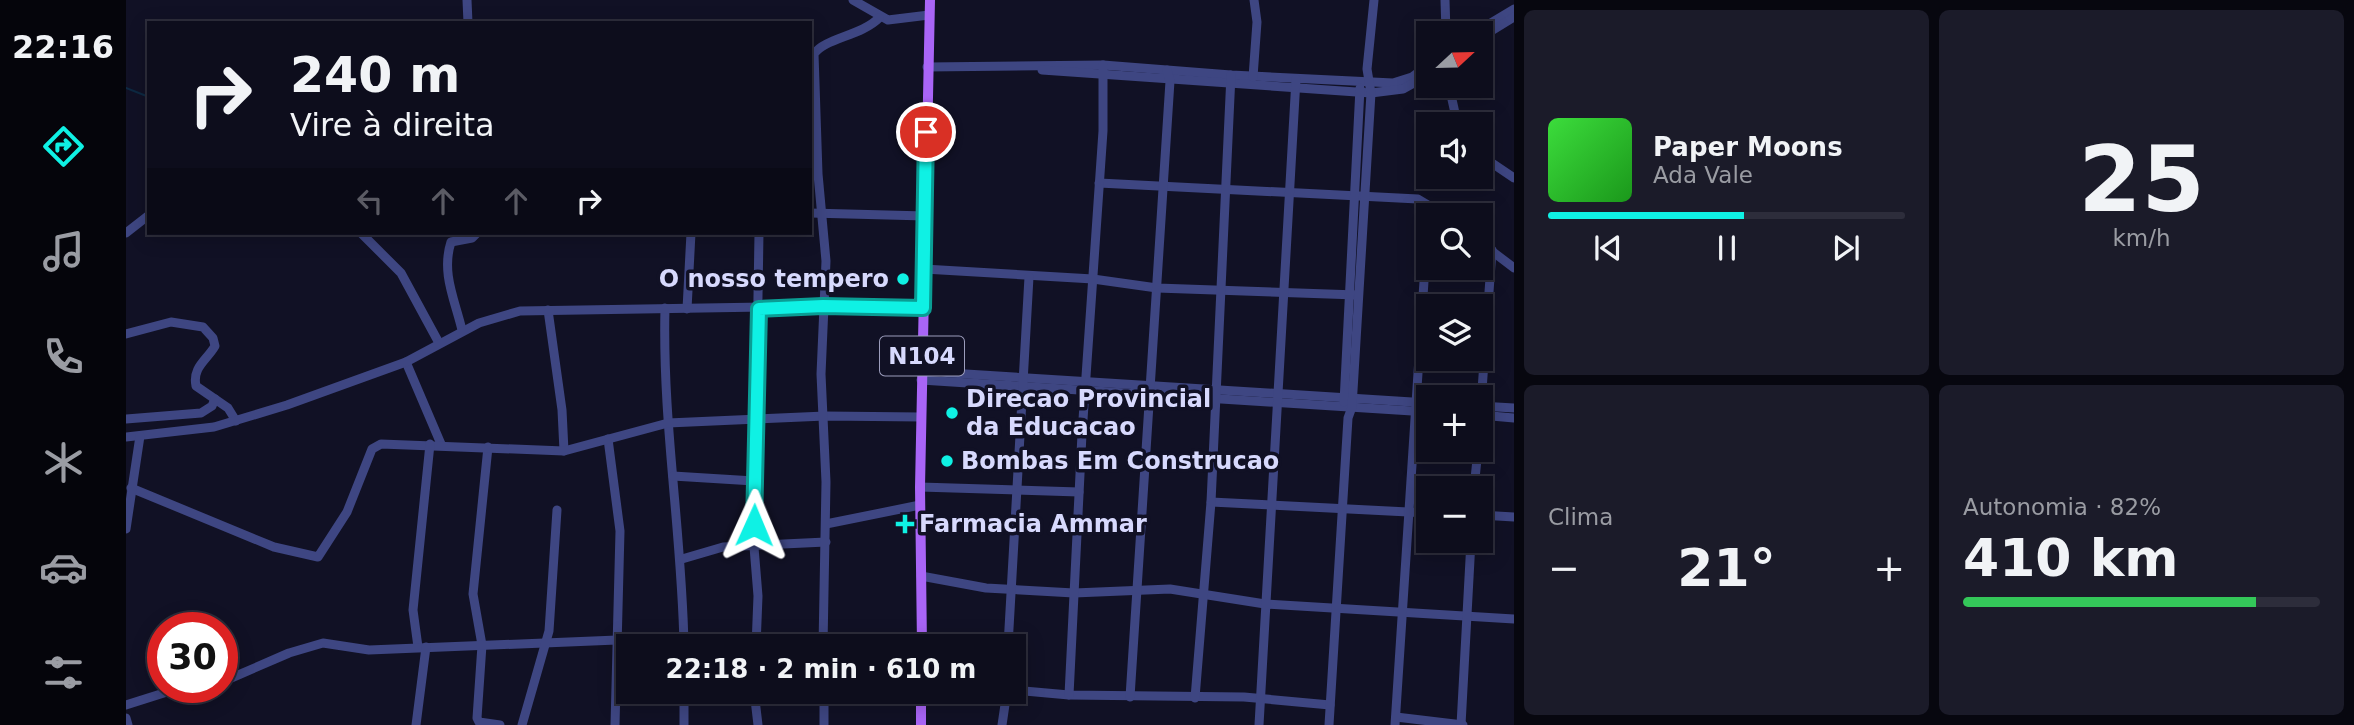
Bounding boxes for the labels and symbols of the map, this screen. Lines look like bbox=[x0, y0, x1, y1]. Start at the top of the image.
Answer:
north arrow bbox=[1416, 21, 1493, 98]
pin bbox=[896, 102, 956, 162]
place label: O nosso tempero bbox=[659, 265, 889, 293]
marker: O nosso tempero bbox=[895, 271, 911, 287]
road number: N104 bbox=[880, 336, 964, 376]
place label: Direcao Provincial da Educacao bbox=[966, 385, 1211, 441]
marker: Direcao Provincial da Educacao bbox=[944, 405, 960, 421]
place label: Bombas Em Construcao bbox=[961, 447, 1279, 475]
marker: Bombas Em Construcao bbox=[939, 453, 955, 469]
position arrow bbox=[717, 488, 791, 562]
place label: Farmacia Ammar bbox=[919, 510, 1147, 538]
marker: Farmacia Ammar bbox=[897, 516, 913, 532]
speed limit sign: 30 bbox=[147, 612, 238, 703]

